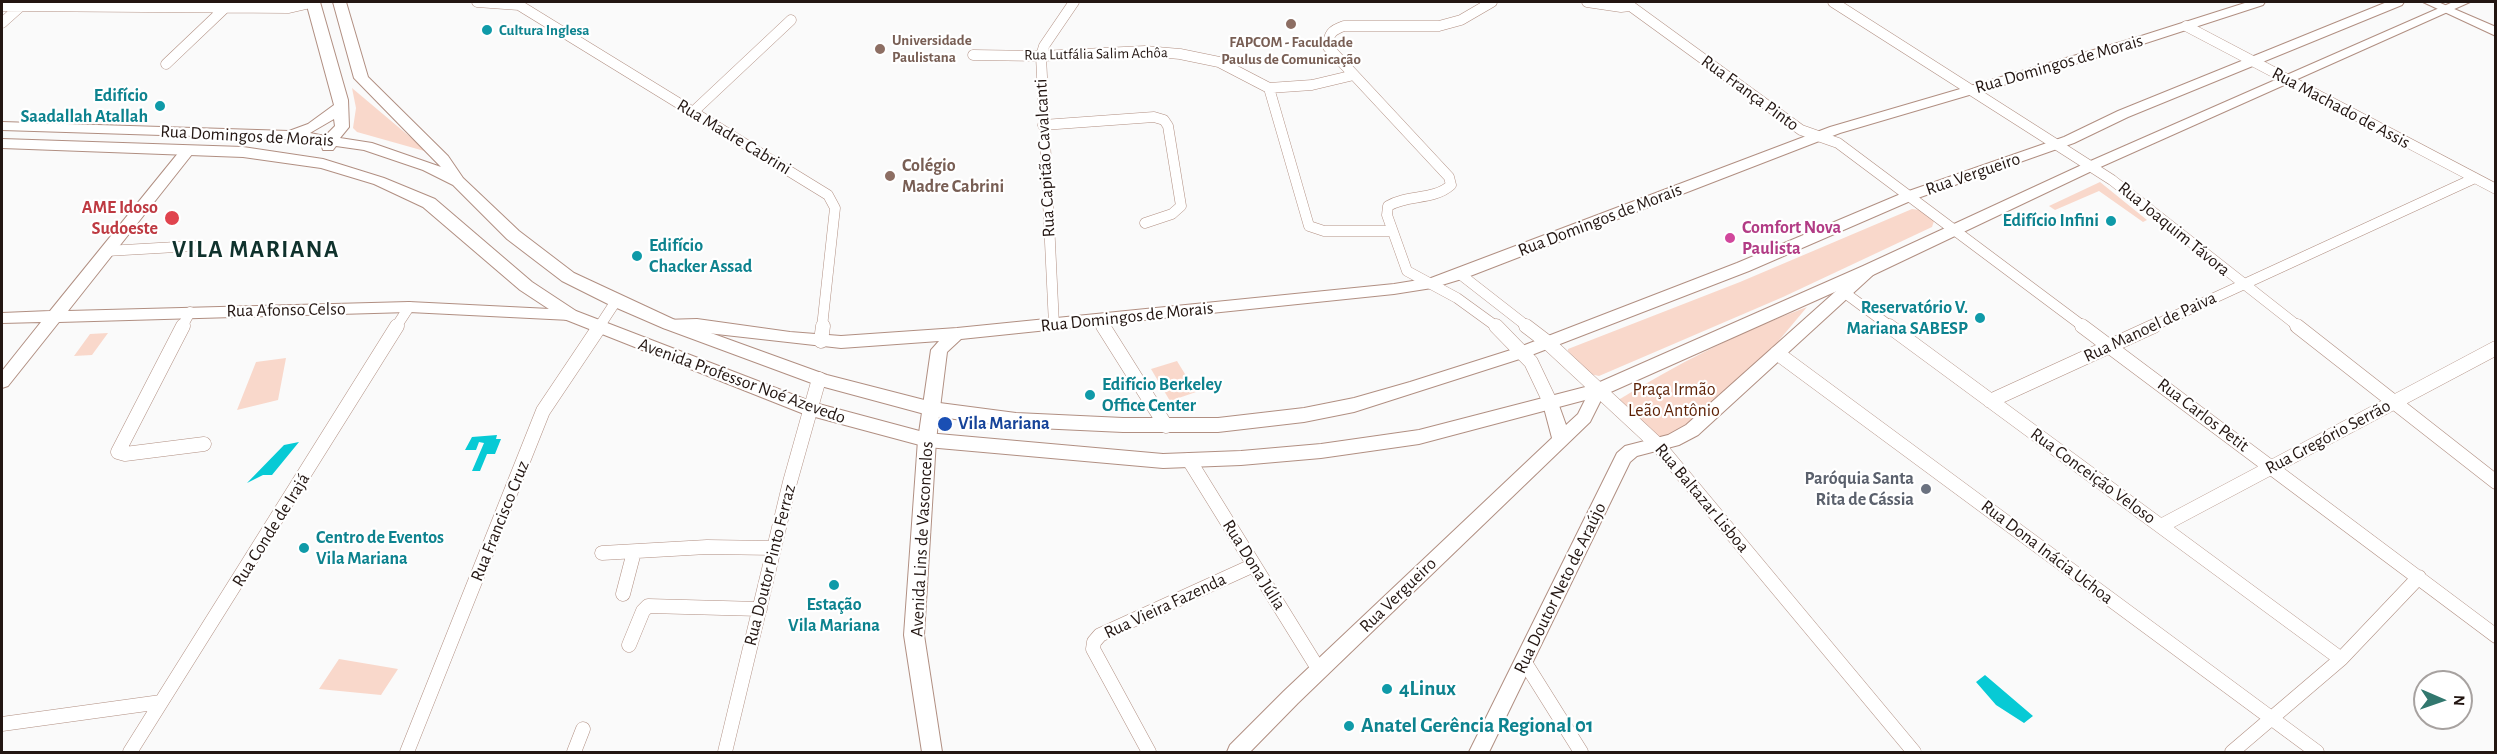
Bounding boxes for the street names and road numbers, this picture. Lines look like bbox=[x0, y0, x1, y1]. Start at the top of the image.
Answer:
street label: Rua Domingos de Morais bbox=[1973, 30, 2145, 98]
street label: Rua Lutfália Salim Achôa bbox=[1024, 44, 1168, 64]
street label: Rua França Pinto bbox=[1697, 50, 1803, 136]
street label: Rua Machado de Assis bbox=[2268, 62, 2414, 154]
street label: Rua Capitão Cavalcanti bbox=[1030, 78, 1060, 238]
street label: Rua Madre Cabrini bbox=[673, 94, 795, 180]
street label: Rua Domingos de Morais bbox=[160, 121, 334, 151]
street label: Rua Vergueiro bbox=[1923, 148, 2023, 200]
street label: Rua Joaquim Távora bbox=[2113, 177, 2235, 281]
street label: Rua Domingos de Morais bbox=[1515, 179, 1685, 261]
street label: Rua Manoel de Paiva bbox=[2080, 287, 2220, 367]
street label: Rua Domingos de Morais bbox=[1039, 297, 1215, 337]
street label: Rua Afonso Celso bbox=[226, 298, 346, 322]
street label: Avenida Professor Noé Azevedo bbox=[635, 333, 849, 429]
street label: Rua Carlos Petit bbox=[2153, 374, 2253, 456]
street label: Rua Gregório Serrão bbox=[2262, 395, 2394, 479]
street label: Rua Conceição Veloso bbox=[2026, 423, 2160, 529]
street label: Rua Baltazar Lisboa bbox=[1650, 439, 1754, 557]
street label: Avenida Lins de Vasconcelos bbox=[906, 441, 938, 637]
street label: Rua Francisco Cruz bbox=[466, 457, 534, 585]
street label: Rua Conde de Irajá bbox=[227, 469, 315, 591]
street label: Rua Doutor Pinto Ferraz bbox=[739, 482, 801, 648]
street label: Rua Dona Inácia Uchoa bbox=[1977, 495, 2117, 609]
street label: Rua Doutor Neto de Araújo bbox=[1509, 499, 1611, 677]
street label: Rua Dona Júlia bbox=[1218, 516, 1290, 614]
street label: Rua Vergueiro bbox=[1355, 553, 1441, 637]
street label: Rua Vieira Fazenda bbox=[1101, 568, 1229, 644]

